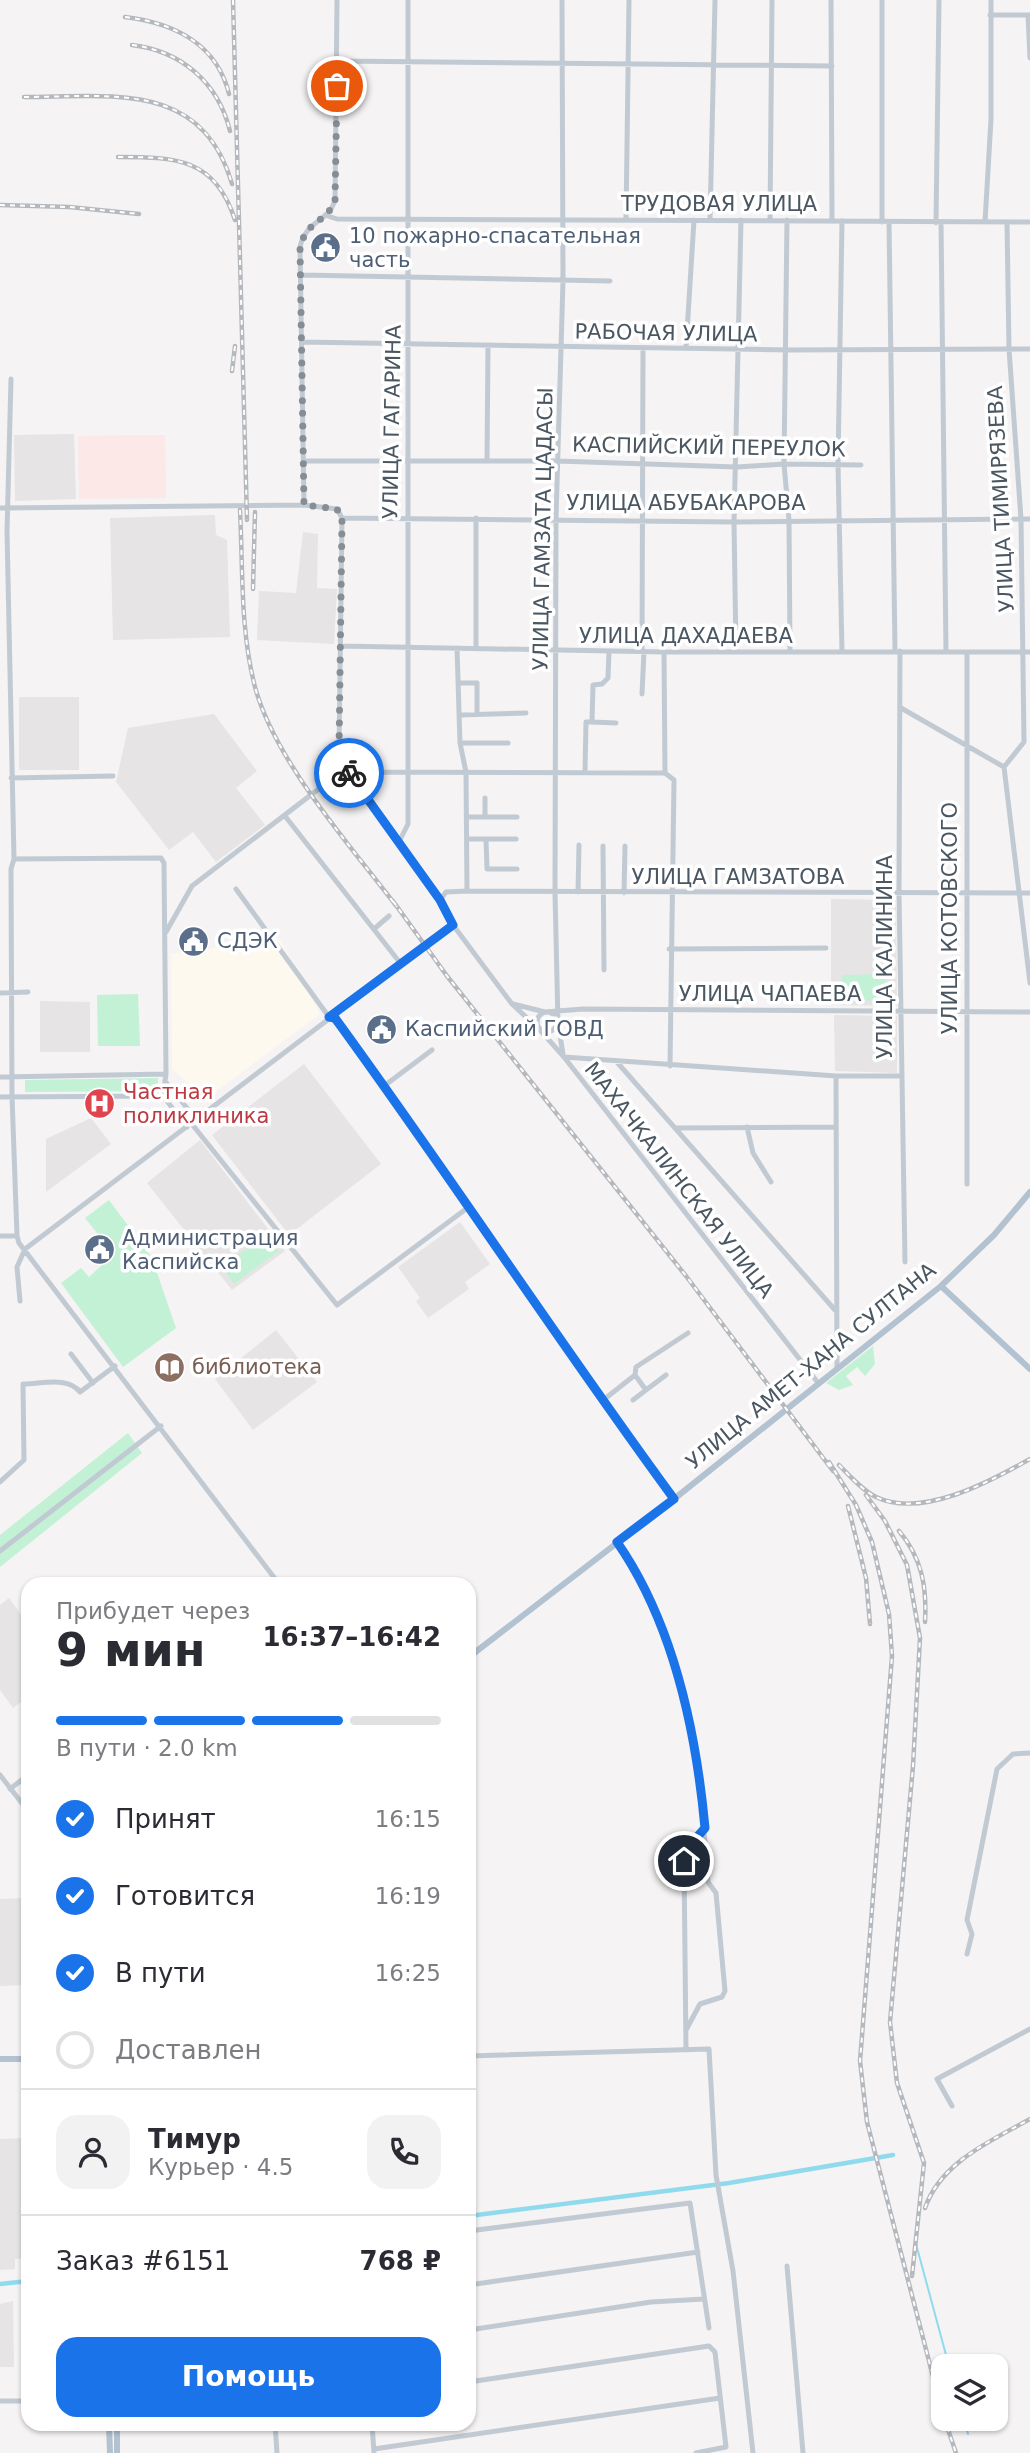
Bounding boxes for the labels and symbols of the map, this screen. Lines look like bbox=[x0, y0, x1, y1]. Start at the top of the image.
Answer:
pin bbox=[307, 56, 367, 116]
street label: ТРУДОВАЯ УЛИЦА bbox=[620, 192, 818, 216]
place label: 10 пожарно-спасательная часть bbox=[349, 224, 641, 272]
public building icon: 10 пожарно-спасательная часть bbox=[309, 231, 343, 265]
street label: РАБОЧАЯ УЛИЦА bbox=[574, 319, 758, 347]
street label: УЛИЦА ГАГАРИНА bbox=[378, 324, 406, 519]
street label: УЛИЦА ТИМИРЯЗЕВА bbox=[983, 385, 1019, 613]
street label: УЛИЦА ГАМЗАТА ЦАДАСЫ bbox=[529, 387, 557, 671]
street label: КАСПИЙСКИЙ ПЕРЕУЛОК bbox=[572, 432, 846, 461]
street label: УЛИЦА АБУБАКАРОВА bbox=[566, 491, 806, 515]
street label: УЛИЦА ДАХАДАЕВА bbox=[579, 624, 794, 648]
courier bbox=[314, 738, 384, 808]
street label: УЛИЦА КОТОВСКОГО bbox=[938, 802, 962, 1034]
street label: УЛИЦА КАЛИНИНА bbox=[873, 854, 897, 1059]
street label: УЛИЦА ГАМЗАТОВА bbox=[632, 865, 845, 889]
public building icon: СДЭК bbox=[177, 924, 211, 958]
place label: СДЭК bbox=[217, 929, 278, 953]
street label: УЛИЦА ЧАПАЕВА bbox=[679, 982, 862, 1006]
public building icon: Каспийский ГОВД bbox=[365, 1012, 399, 1046]
place label: Каспийский ГОВД bbox=[405, 1017, 604, 1041]
street label: МАХАЧКАЛИНСКАЯ УЛИЦА bbox=[580, 1057, 779, 1303]
place label: Частная поликлиника bbox=[123, 1080, 269, 1128]
hospital icon: Частная поликлиника bbox=[83, 1087, 117, 1121]
place label: Администрация Каспийска bbox=[122, 1226, 298, 1274]
public building icon: Администрация Каспийска bbox=[82, 1233, 116, 1267]
street label: УЛИЦА АМЕТ-ХАНА СУЛТАНА bbox=[681, 1257, 941, 1474]
library icon: библиотека bbox=[152, 1350, 186, 1384]
place label: библиотека bbox=[192, 1355, 322, 1379]
pin bbox=[654, 1831, 714, 1891]

